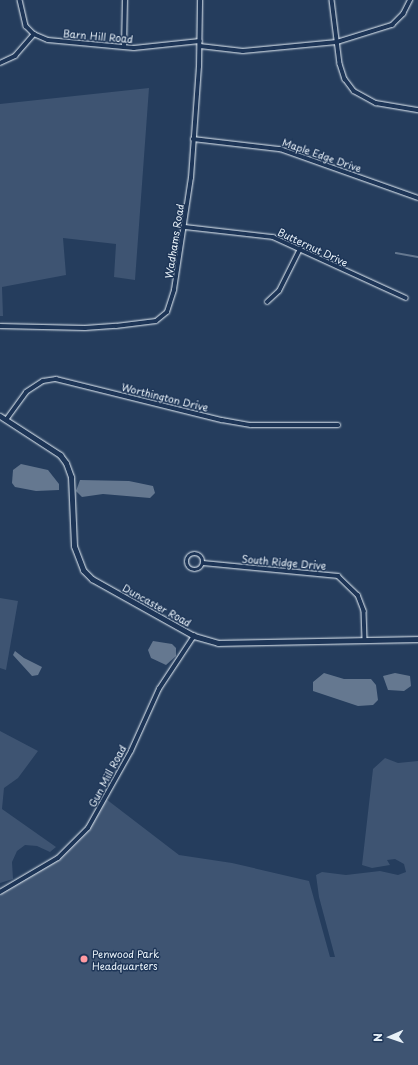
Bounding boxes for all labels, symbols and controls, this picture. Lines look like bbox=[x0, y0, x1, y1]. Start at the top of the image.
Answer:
street label: Barn Hill Road bbox=[62, 27, 134, 45]
street label: Maple Edge Drive bbox=[280, 136, 364, 174]
street label: Wadhams Road bbox=[162, 203, 186, 279]
street label: Butternut Drive bbox=[276, 226, 350, 268]
street label: Worthington Drive bbox=[121, 380, 209, 414]
street label: South Ridge Drive bbox=[241, 552, 327, 572]
street label: Duncaster Road bbox=[120, 581, 194, 629]
street label: Gun Mill Road bbox=[86, 743, 128, 809]
place label: Penwood Park Headquarters bbox=[92, 947, 160, 970]
marker: Penwood Park Headquarters bbox=[79, 954, 89, 964]
north arrow bbox=[370, 1017, 410, 1057]
text: N bbox=[369, 1033, 386, 1042]

